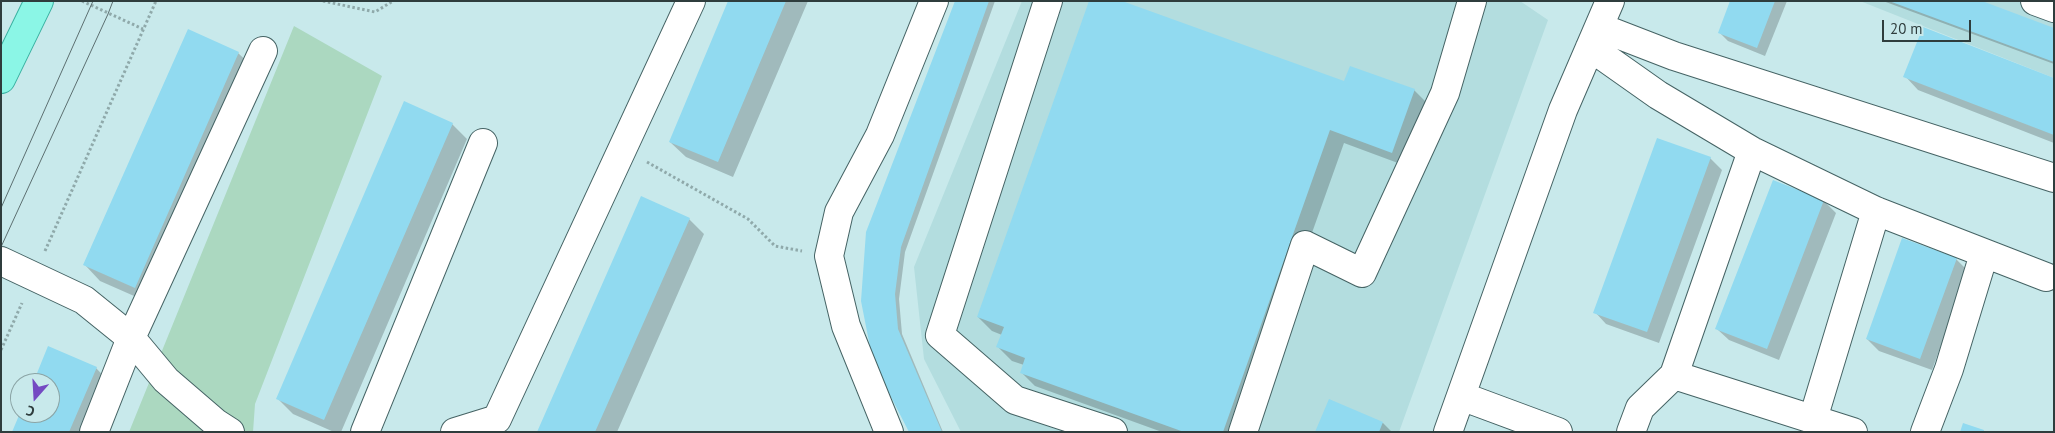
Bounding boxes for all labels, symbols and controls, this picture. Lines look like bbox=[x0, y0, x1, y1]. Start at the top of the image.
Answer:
scale bar bbox=[1885, 10, 1974, 42]
text: 20 m bbox=[1890, 19, 1923, 38]
north arrow bbox=[10, 373, 60, 423]
text: С bbox=[24, 401, 37, 421]

